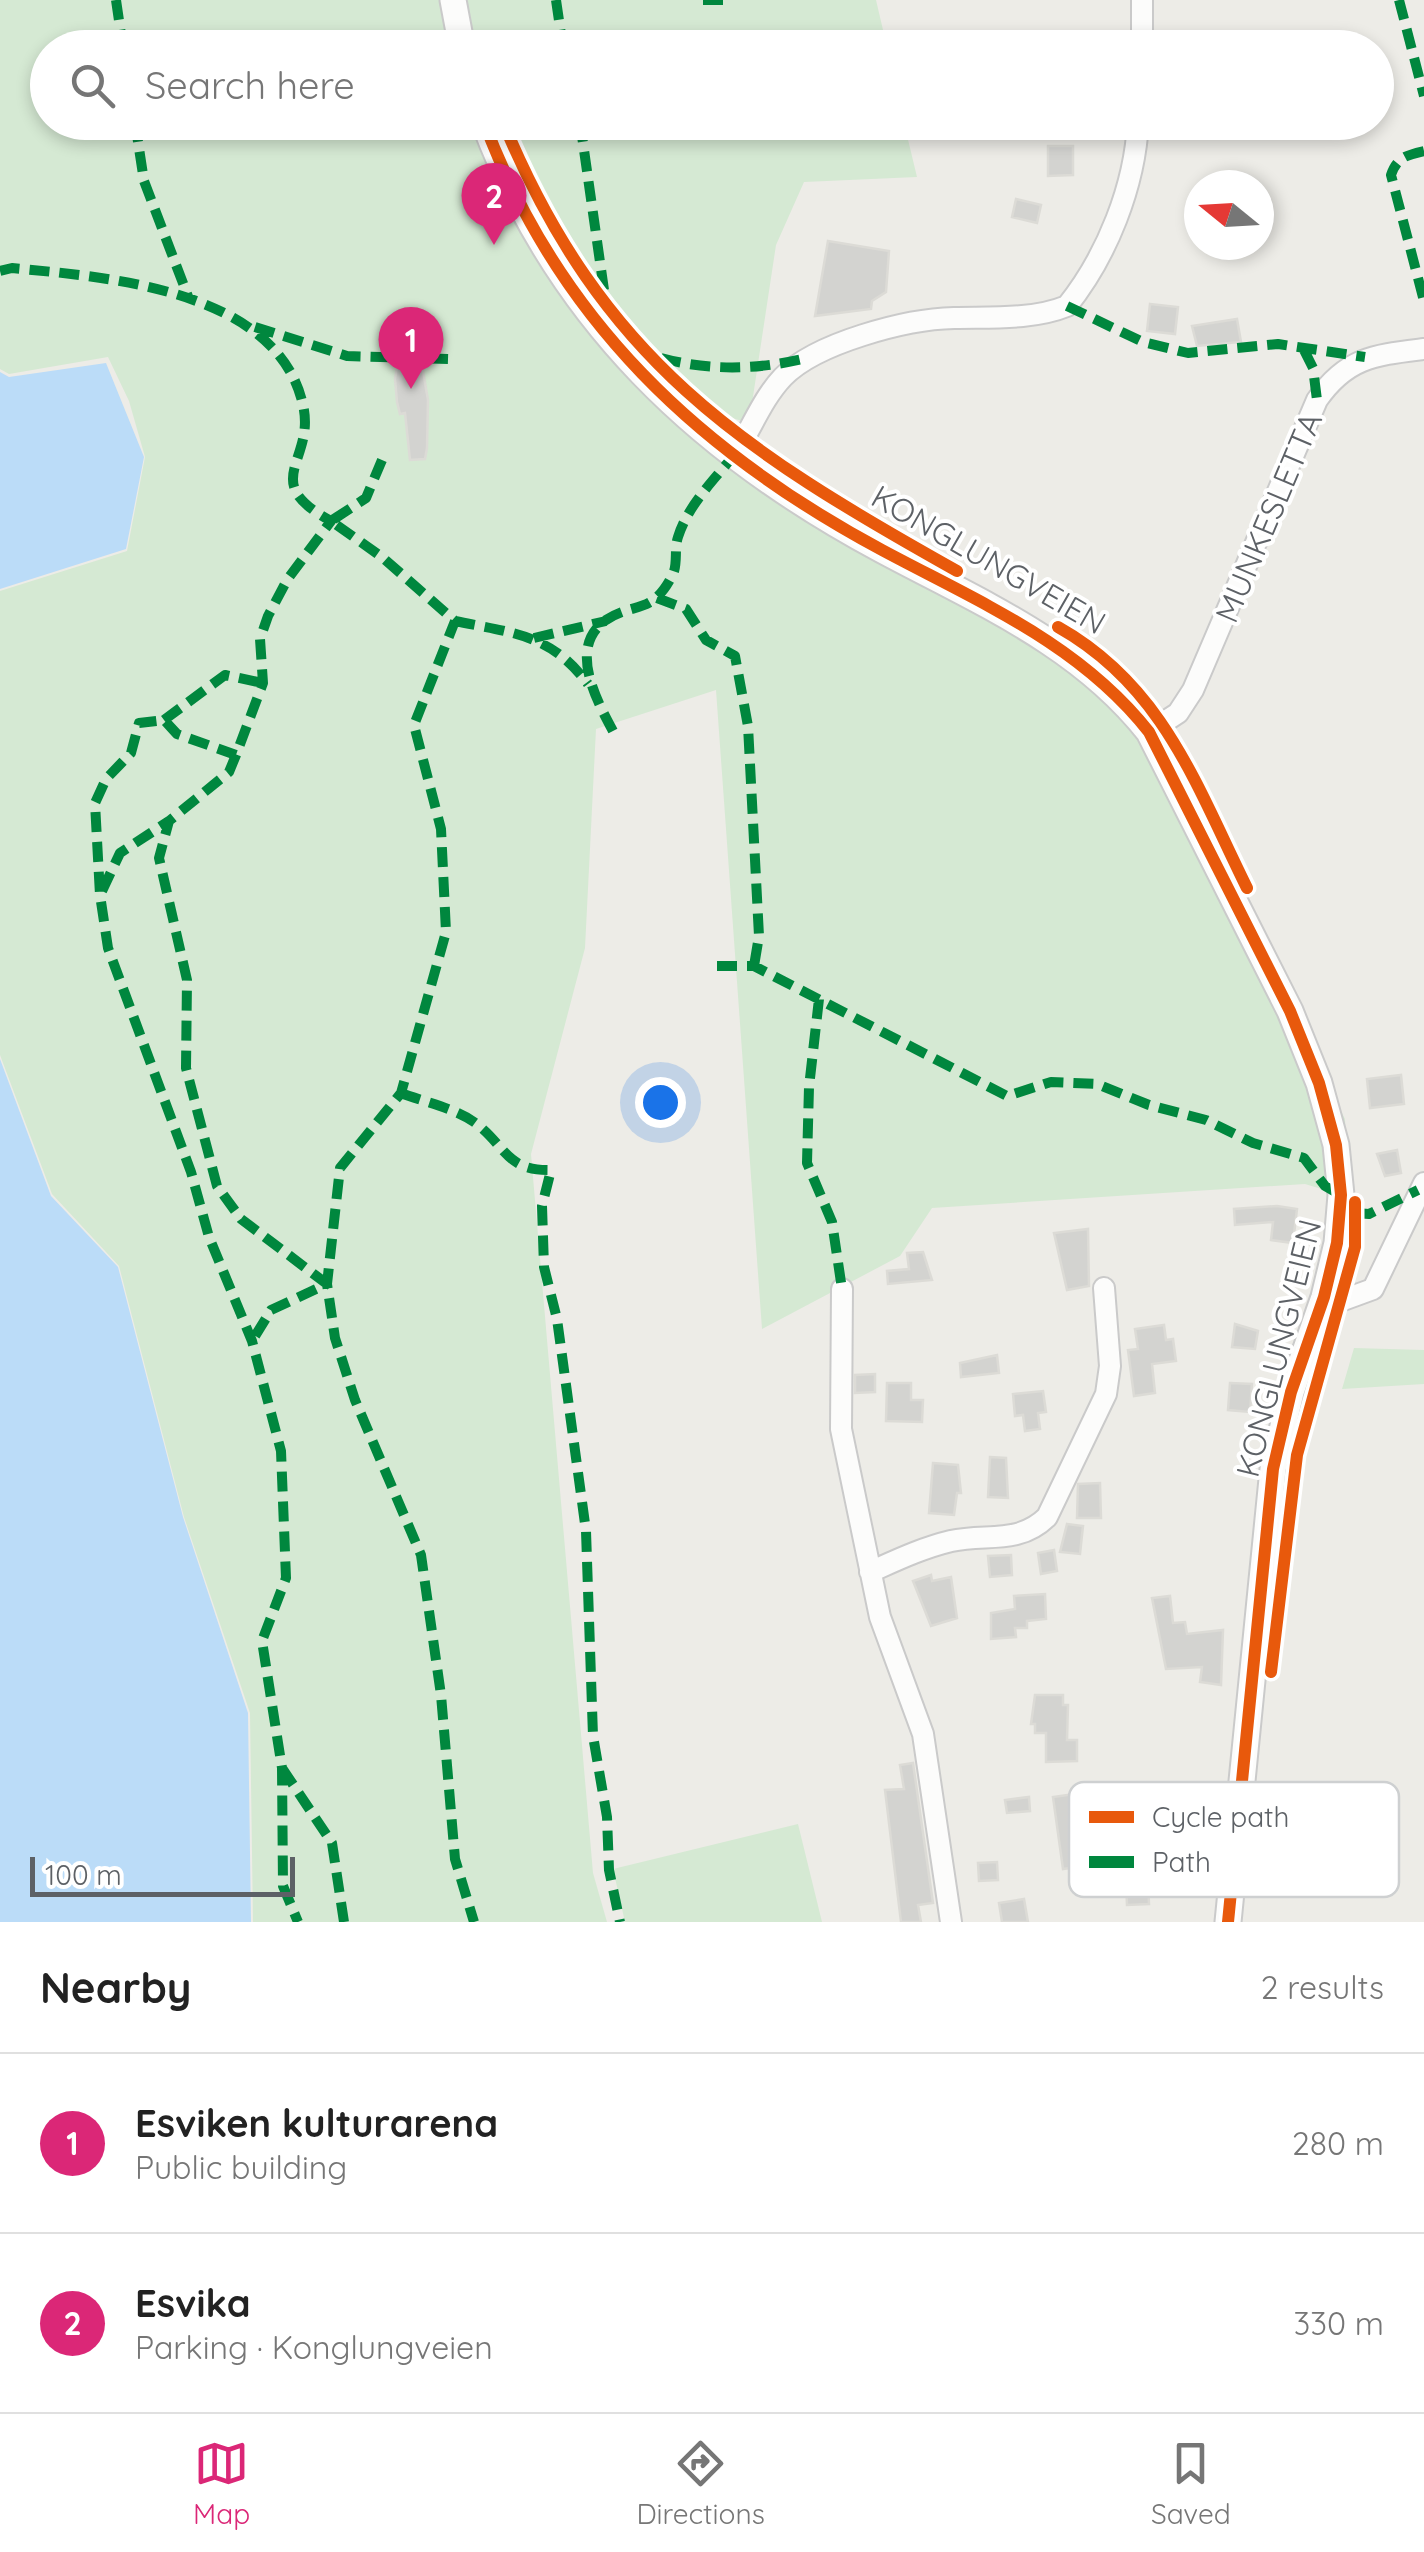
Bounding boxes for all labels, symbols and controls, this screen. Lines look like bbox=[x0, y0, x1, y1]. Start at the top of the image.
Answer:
search box bbox=[30, 30, 1394, 140]
icon: search bbox=[65, 58, 120, 113]
text: Search here bbox=[145, 61, 355, 109]
pin: 2 bbox=[462, 162, 526, 245]
north arrow bbox=[1184, 170, 1274, 260]
pin: 1 bbox=[378, 306, 444, 389]
street label: MUNKESLETTA bbox=[1206, 406, 1330, 628]
street label: KONGLUNGVEIEN bbox=[865, 476, 1113, 642]
your location bbox=[635, 1077, 686, 1128]
street label: KONGLUNGVEIEN bbox=[1227, 1215, 1329, 1481]
legend bbox=[1069, 1782, 1399, 1897]
text: Cycle path bbox=[1152, 1799, 1290, 1834]
text: Path bbox=[1152, 1844, 1211, 1879]
scale bar bbox=[30, 1852, 295, 1896]
text: 100 m bbox=[45, 1857, 122, 1892]
text: Nearby bbox=[40, 1961, 191, 2014]
text: 2 results bbox=[1261, 1967, 1384, 2007]
text: Esviken kulturarena bbox=[135, 2099, 498, 2147]
text: 1 bbox=[66, 2123, 79, 2163]
text: 280 m bbox=[1292, 2123, 1384, 2163]
text: Public building bbox=[135, 2147, 347, 2187]
text: Esvika bbox=[135, 2279, 251, 2327]
text: 2 bbox=[63, 2303, 82, 2343]
text: 330 m bbox=[1294, 2303, 1384, 2343]
text: Parking · Konglungveien bbox=[135, 2327, 493, 2367]
tab: Map bbox=[193, 2436, 250, 2531]
tab: Directions bbox=[636, 2436, 765, 2531]
tab: Saved bbox=[1151, 2436, 1231, 2531]

